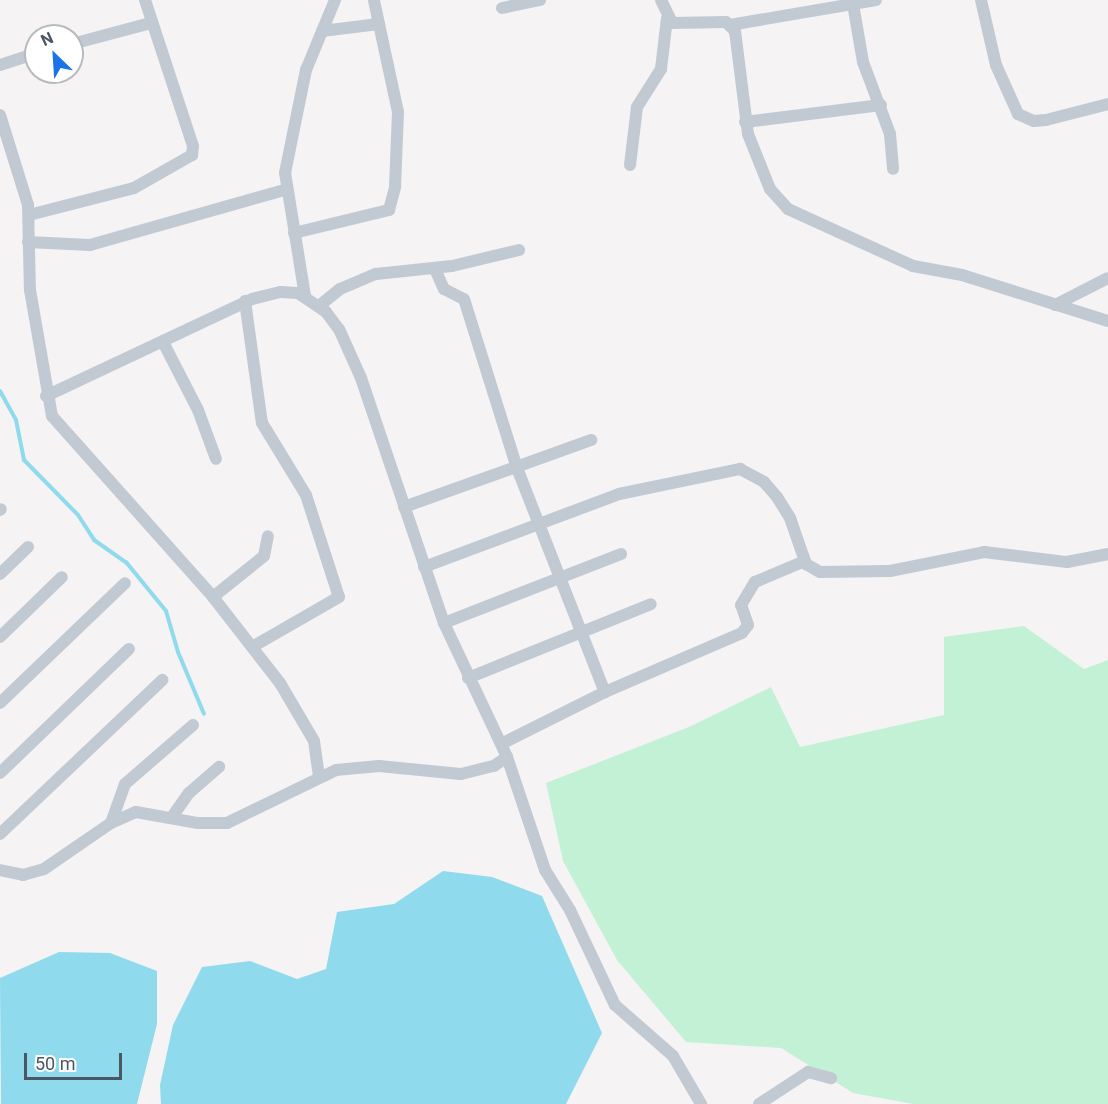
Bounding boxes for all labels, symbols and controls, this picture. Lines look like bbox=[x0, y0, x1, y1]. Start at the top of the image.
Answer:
north arrow bbox=[24, 24, 84, 84]
text: N bbox=[38, 28, 56, 50]
scale bar bbox=[27, 1041, 124, 1079]
text: 50 m bbox=[35, 1053, 75, 1074]

